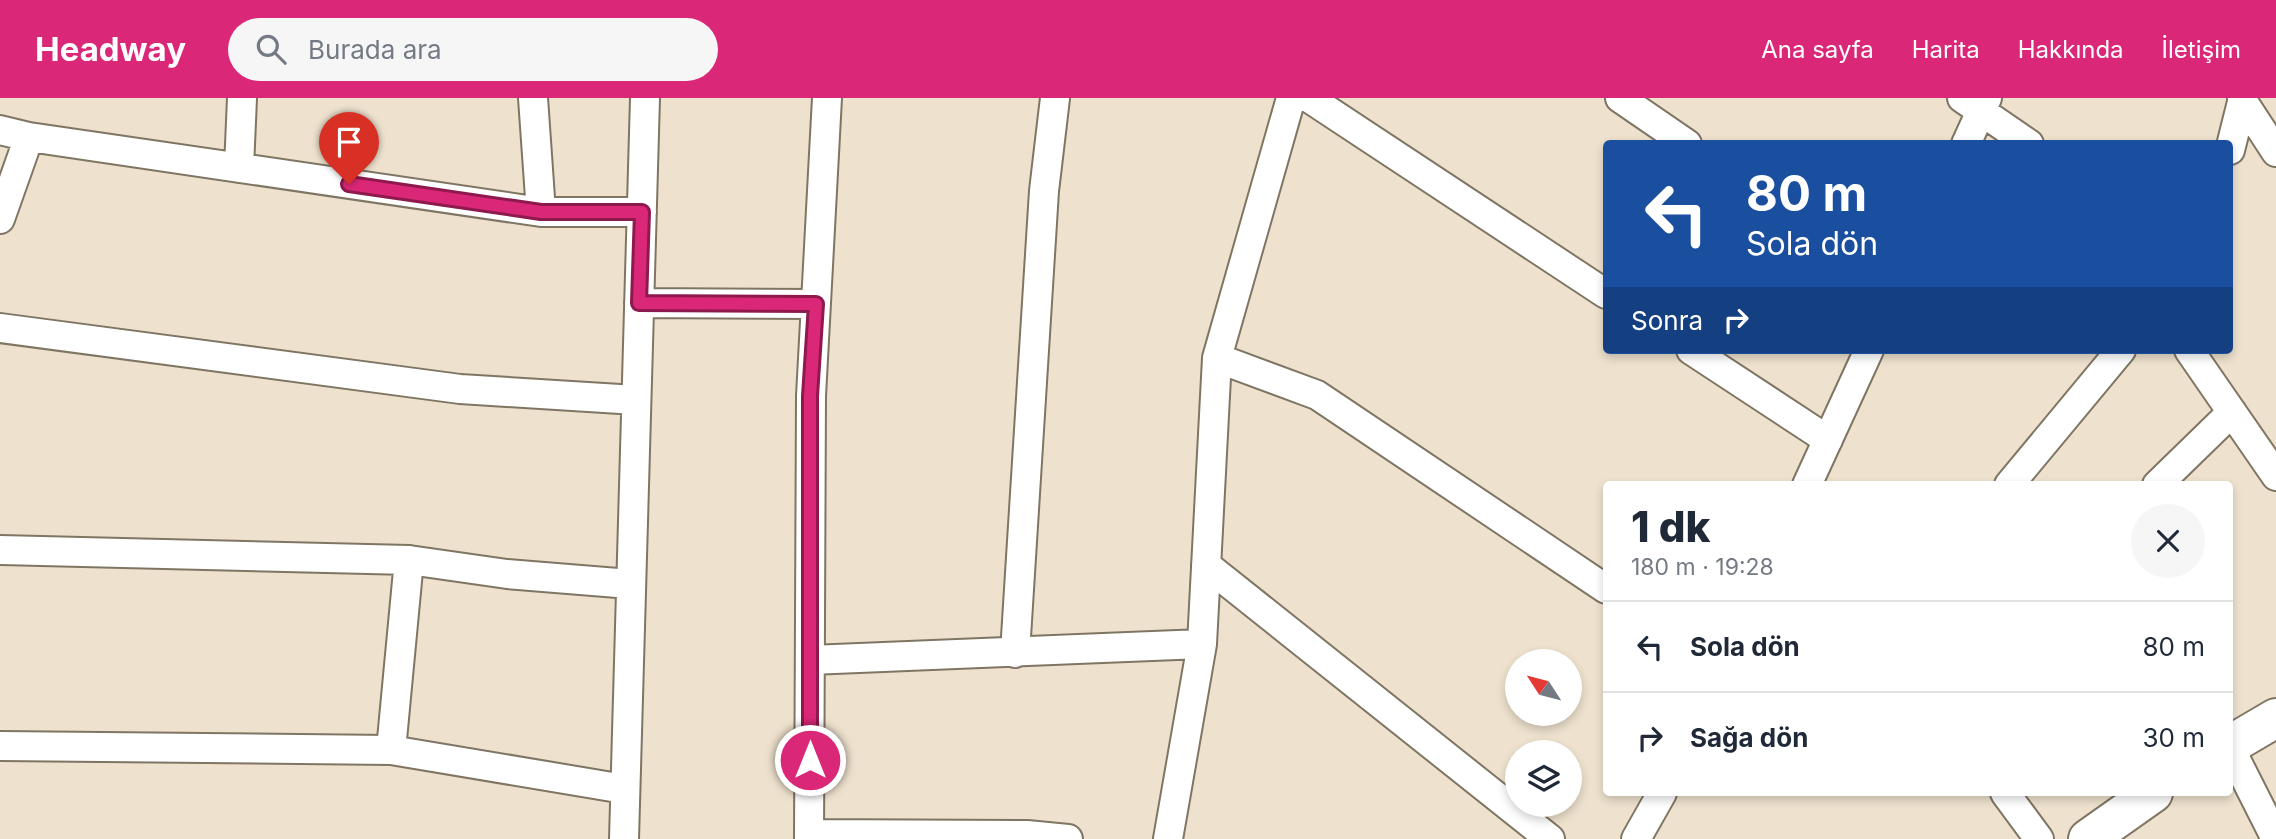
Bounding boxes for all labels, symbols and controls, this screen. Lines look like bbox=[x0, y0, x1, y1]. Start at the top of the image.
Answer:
search box bbox=[228, 18, 718, 81]
text: Headway bbox=[35, 29, 186, 69]
icon: search bbox=[252, 30, 290, 68]
text: Burada ara bbox=[308, 34, 442, 65]
text: Ana sayfa bbox=[1761, 35, 1874, 64]
text: Harita bbox=[1912, 35, 1980, 64]
text: Hakkında bbox=[2018, 35, 2124, 64]
text: İletişim bbox=[2162, 35, 2241, 64]
pin bbox=[319, 112, 379, 184]
icon: arrive bbox=[330, 123, 368, 161]
text: 80 m bbox=[1746, 164, 1867, 223]
icon: left bbox=[1631, 168, 1722, 259]
text: Sola dön bbox=[1746, 224, 1878, 263]
icon: right bbox=[1717, 301, 1755, 339]
text: Sonra bbox=[1631, 305, 1703, 336]
text: 1 dk bbox=[1631, 501, 1710, 552]
button: close bbox=[2131, 504, 2205, 578]
text: 180 m · 19:28 bbox=[1631, 553, 1774, 581]
icon: left bbox=[1631, 628, 1669, 666]
text: Sola dön bbox=[1690, 631, 1800, 662]
text: 80 m bbox=[2142, 631, 2205, 662]
north arrow bbox=[1505, 649, 1582, 726]
map controls bbox=[1505, 649, 1582, 817]
icon: right bbox=[1631, 719, 1669, 757]
text: Sağa dön bbox=[1690, 722, 1808, 753]
text: 30 m bbox=[2142, 722, 2205, 753]
position arrow bbox=[773, 723, 847, 797]
button: layers bbox=[1505, 740, 1582, 817]

